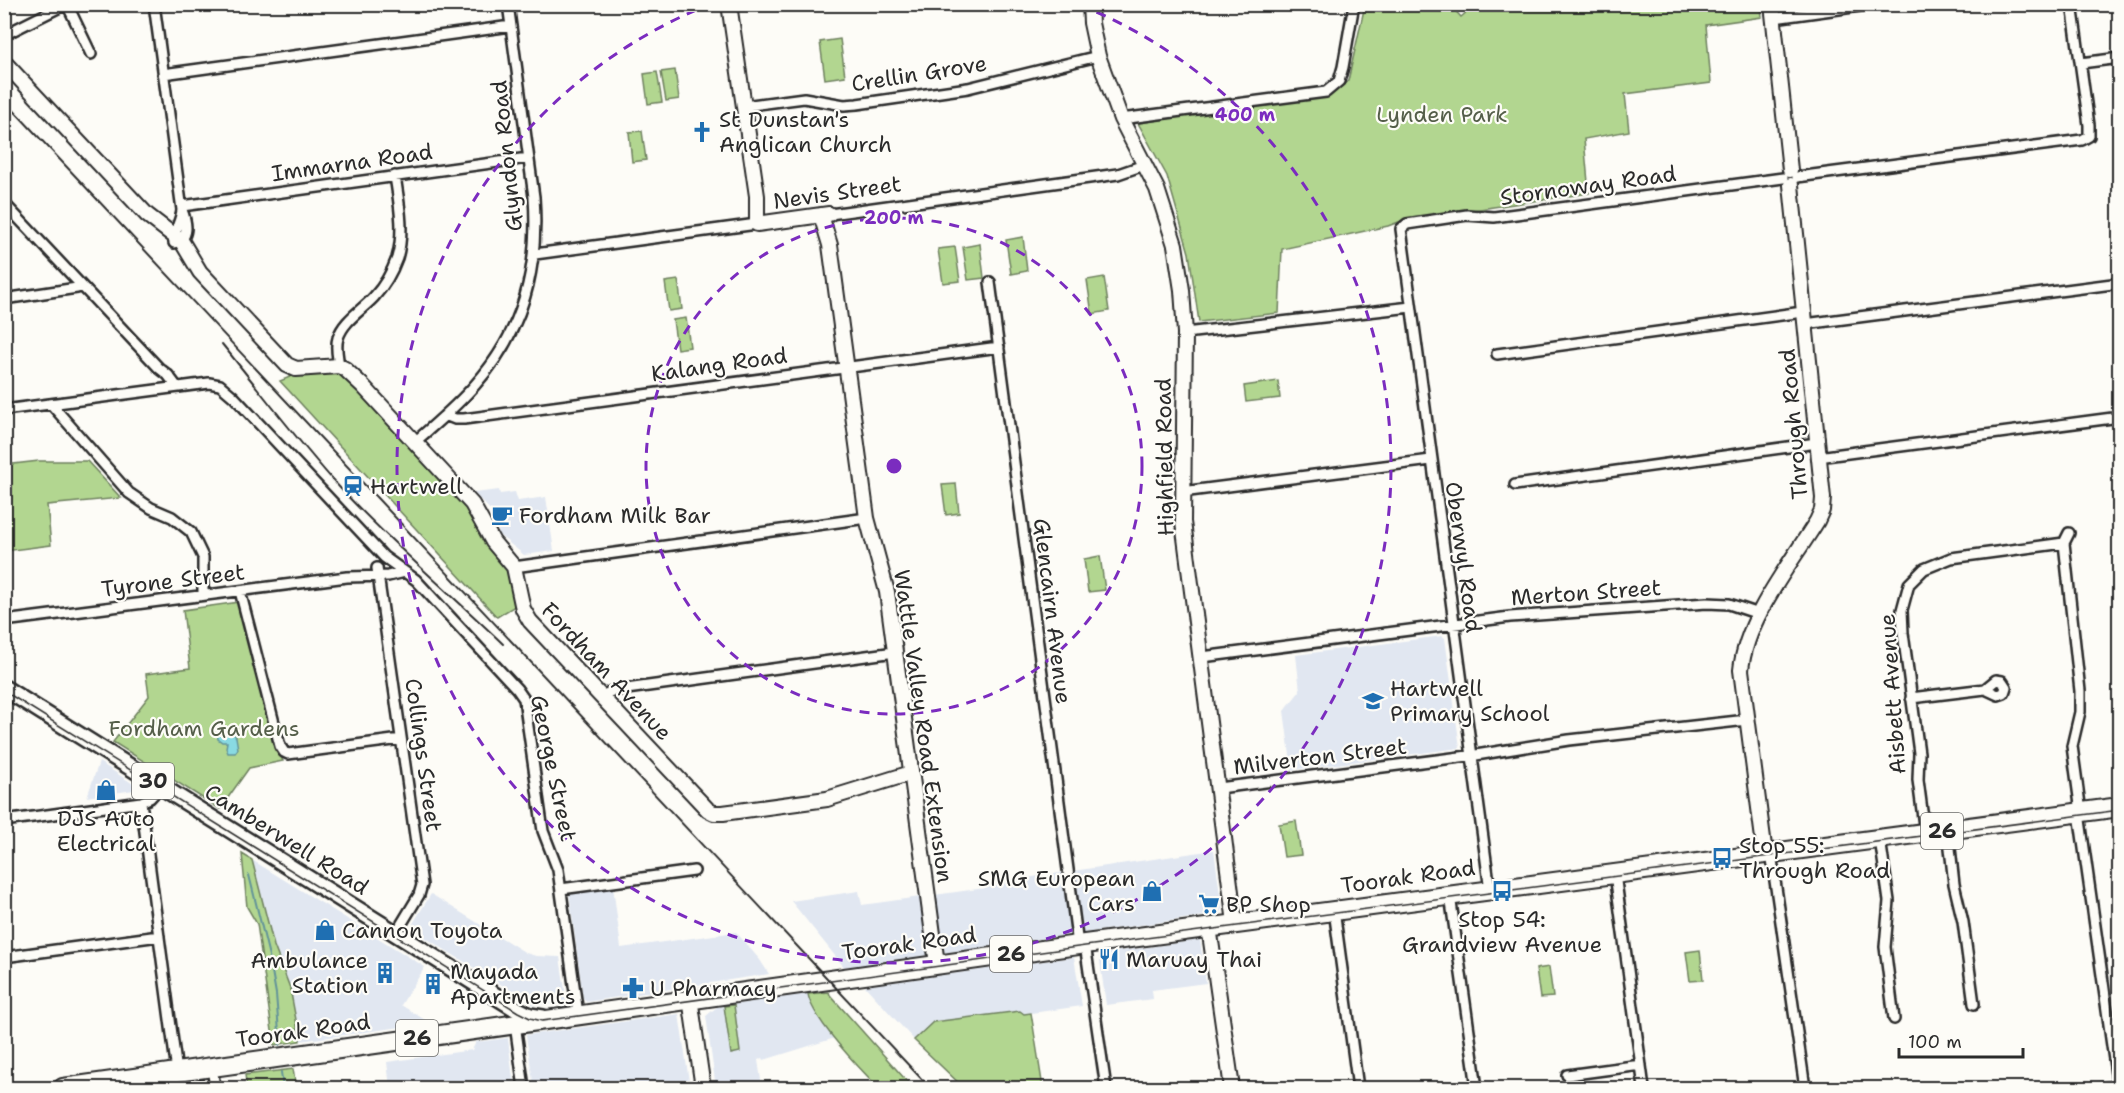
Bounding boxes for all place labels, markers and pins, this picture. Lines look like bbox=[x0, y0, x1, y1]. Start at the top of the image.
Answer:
place label: St Dunstan's Anglican Church bbox=[719, 105, 892, 159]
church icon: St Dunstan's Anglican Church bbox=[690, 120, 714, 144]
centre of rings bbox=[884, 456, 904, 476]
place label: Hartwell bbox=[370, 472, 463, 501]
station icon: Hartwell bbox=[341, 474, 365, 498]
place label: Fordham Milk Bar bbox=[519, 501, 711, 530]
cafe icon: Fordham Milk Bar bbox=[490, 503, 514, 527]
place label: Hartwell Primary School bbox=[1390, 674, 1550, 728]
school or university icon: Hartwell Primary School bbox=[1361, 689, 1385, 713]
shop icon: DJS Auto Electrical bbox=[94, 778, 118, 802]
place label: DJS Auto Electrical bbox=[57, 804, 156, 858]
place label: Stop 55: Through Road bbox=[1739, 831, 1890, 885]
bus stop icon: Stop 55: Through Road bbox=[1710, 846, 1734, 870]
place label: SMG European Cars bbox=[978, 864, 1135, 918]
shop icon: SMG European Cars bbox=[1140, 879, 1164, 903]
bus stop icon: Stop 54: Grandview Avenue bbox=[1490, 879, 1514, 903]
place label: BP Shop bbox=[1226, 890, 1311, 919]
supermarket icon: BP Shop bbox=[1197, 892, 1221, 916]
place label: Stop 54: Grandview Avenue bbox=[1402, 905, 1602, 959]
place label: Cannon Toyota bbox=[342, 916, 503, 945]
shop icon: Cannon Toyota bbox=[313, 918, 337, 942]
place label: Maruay Thai bbox=[1126, 945, 1262, 974]
place label: Ambulance Station bbox=[251, 946, 368, 1000]
restaurant icon: Maruay Thai bbox=[1097, 947, 1121, 971]
place label: Mayada Apartments bbox=[450, 957, 576, 1011]
building icon: Ambulance Station bbox=[373, 961, 397, 985]
building icon: Mayada Apartments bbox=[421, 972, 445, 996]
place label: U Pharmacy bbox=[650, 974, 777, 1003]
pharmacy icon: U Pharmacy bbox=[621, 976, 645, 1000]

